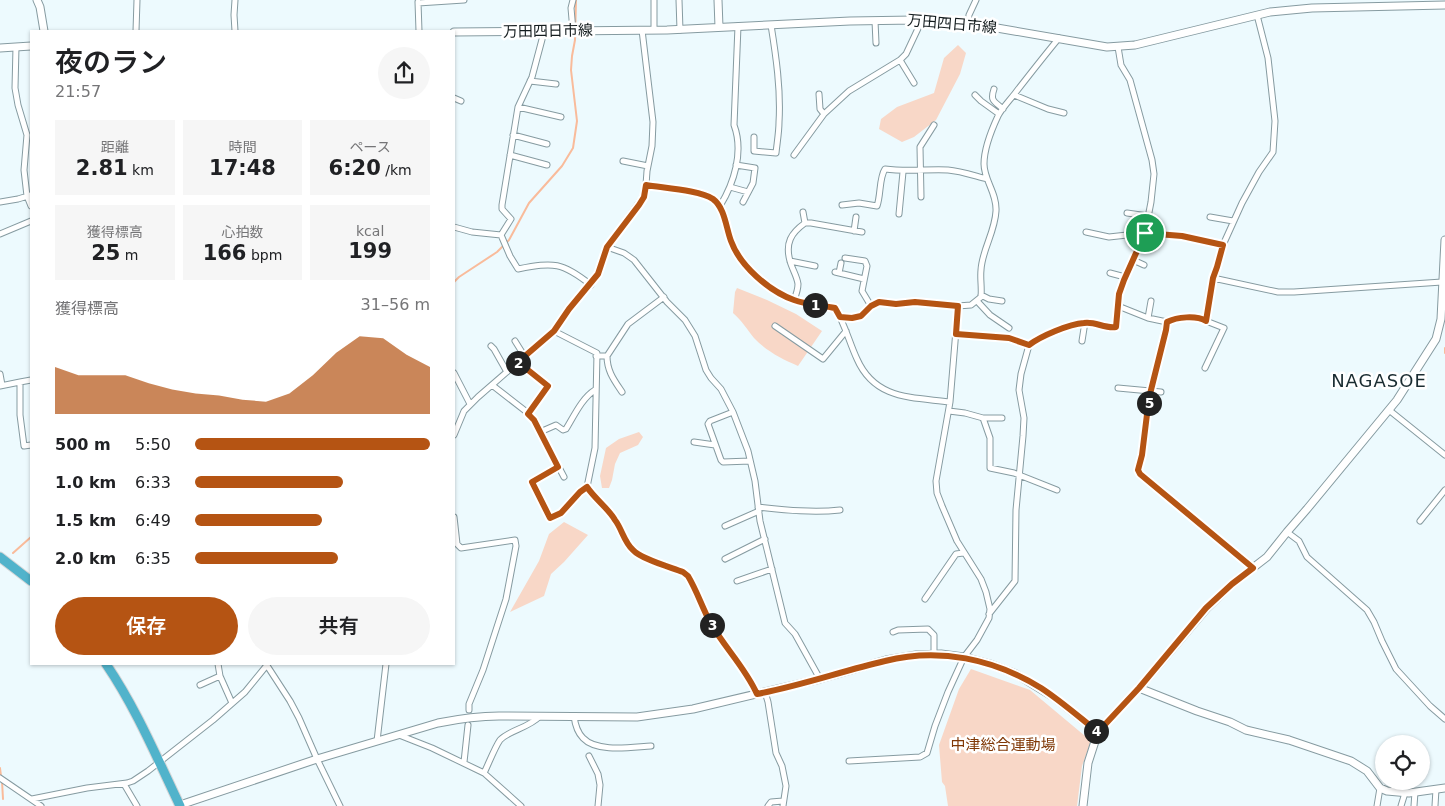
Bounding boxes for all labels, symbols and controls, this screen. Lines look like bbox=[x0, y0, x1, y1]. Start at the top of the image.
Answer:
street label: 万田四日市線 bbox=[906, 11, 998, 37]
street label: 万田四日市線 bbox=[503, 21, 593, 41]
text: 夜のラン bbox=[55, 46, 167, 79]
button: share bbox=[378, 47, 430, 99]
text: 21:57 bbox=[55, 82, 101, 101]
text: 距離 bbox=[101, 139, 129, 155]
text: 時間 bbox=[228, 139, 256, 155]
text: ペース bbox=[350, 139, 391, 155]
text: 2.81 bbox=[76, 156, 128, 180]
text: 17:48 bbox=[209, 156, 276, 180]
text: 6:20 bbox=[329, 156, 381, 180]
text: km bbox=[128, 162, 154, 178]
text: /km bbox=[381, 162, 412, 178]
pin bbox=[1124, 212, 1166, 254]
icon: arrive bbox=[1131, 219, 1159, 247]
text: kcal bbox=[356, 223, 384, 239]
text: 獲得標高 bbox=[87, 224, 143, 240]
text: 心拍数 bbox=[221, 224, 263, 240]
text: 199 bbox=[348, 239, 392, 263]
text: 25 bbox=[91, 241, 120, 265]
text: 166 bbox=[203, 241, 246, 265]
text: m bbox=[120, 247, 138, 263]
text: bpm bbox=[246, 247, 282, 263]
pin: 1 bbox=[802, 292, 828, 318]
text: 31–56 m bbox=[361, 295, 430, 314]
text: 1 bbox=[811, 297, 820, 313]
text: 獲得標高 bbox=[55, 299, 119, 318]
pin: 2 bbox=[506, 350, 530, 376]
text: 2 bbox=[514, 355, 523, 371]
district label: NAGASOE bbox=[1331, 370, 1427, 391]
pin: 5 bbox=[1136, 390, 1162, 416]
text: 5 bbox=[1145, 395, 1154, 411]
text: 500 m bbox=[55, 435, 111, 454]
text: 5:50 bbox=[135, 435, 171, 454]
text: 1.0 km bbox=[55, 473, 116, 492]
text: 6:33 bbox=[135, 473, 171, 492]
text: 1.5 km bbox=[55, 511, 116, 530]
text: 6:49 bbox=[135, 511, 171, 530]
text: 2.0 km bbox=[55, 549, 116, 568]
text: 6:35 bbox=[135, 549, 171, 568]
button: 保存 bbox=[55, 597, 238, 655]
button: 共有 bbox=[248, 597, 430, 655]
pin: 3 bbox=[700, 612, 724, 638]
text: 3 bbox=[708, 617, 717, 633]
pin: 4 bbox=[1084, 718, 1108, 744]
text: 4 bbox=[1092, 723, 1101, 739]
map controls bbox=[1375, 735, 1430, 790]
button: locate bbox=[1375, 735, 1430, 790]
park label: 中津総合運動場 bbox=[950, 736, 1056, 754]

